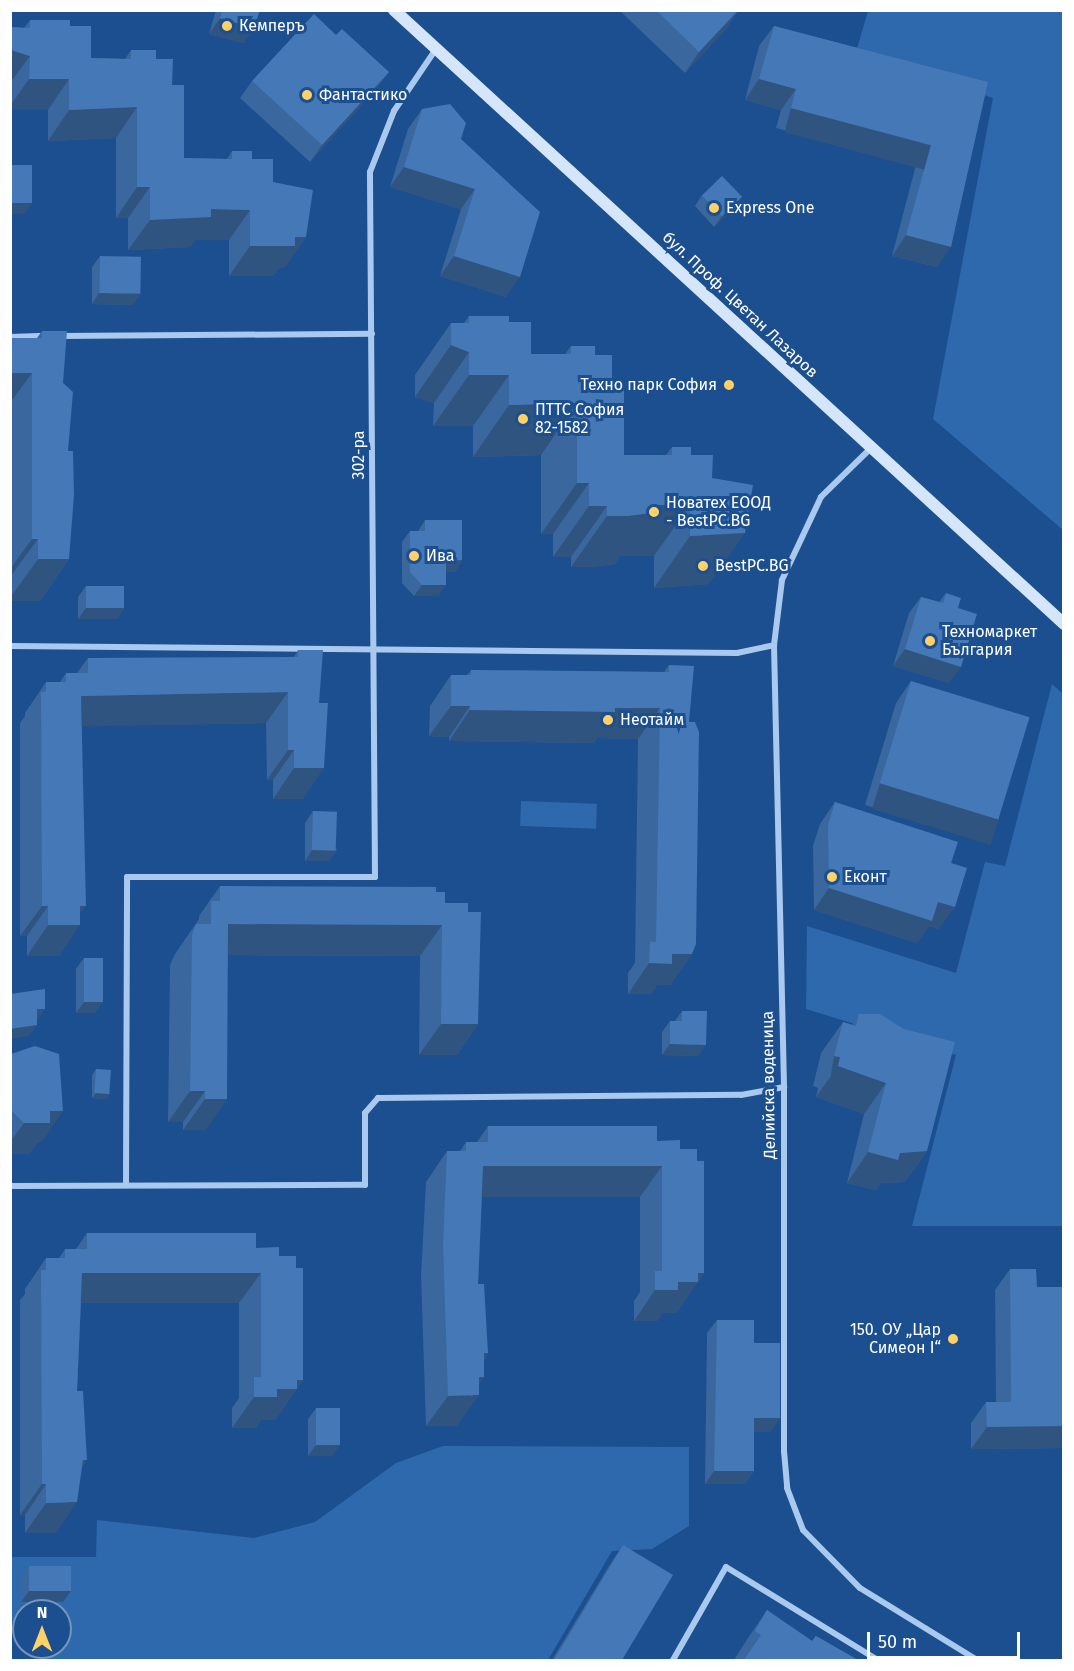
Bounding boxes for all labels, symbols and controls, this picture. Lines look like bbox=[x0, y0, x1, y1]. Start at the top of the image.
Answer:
place label: Кемперъ bbox=[239, 16, 305, 36]
marker: Кемперъ bbox=[220, 19, 234, 33]
place label: Фантастико bbox=[319, 85, 407, 105]
marker: Фантастико bbox=[300, 88, 314, 102]
place label: Express One bbox=[726, 198, 814, 218]
marker: Express One bbox=[707, 201, 721, 215]
street label: бул. Проф. Цветан Лазаров bbox=[658, 228, 822, 382]
place label: Техно парк София bbox=[581, 375, 717, 395]
marker: Техно парк София bbox=[722, 378, 736, 392]
place label: ПТТС София 82-1582 bbox=[535, 400, 624, 438]
marker: ПТТС София 82-1582 bbox=[516, 412, 530, 426]
street label: 302-ра bbox=[349, 430, 369, 480]
place label: Новатех ЕООД - BestPC.BG bbox=[666, 493, 771, 531]
marker: Новатех ЕООД - BestPC.BG bbox=[647, 505, 661, 519]
place label: Ива bbox=[426, 546, 454, 566]
marker: Ива bbox=[407, 549, 421, 563]
place label: BestPC.BG bbox=[715, 556, 789, 576]
marker: BestPC.BG bbox=[696, 559, 710, 573]
place label: Техномаркет България bbox=[942, 622, 1037, 660]
marker: Техномаркет България bbox=[923, 634, 937, 648]
place label: Неотайм bbox=[620, 710, 684, 730]
marker: Неотайм bbox=[601, 713, 615, 727]
place label: Еконт bbox=[844, 867, 887, 887]
marker: Еконт bbox=[825, 870, 839, 884]
street label: Делийска воденица bbox=[758, 1011, 780, 1159]
place label: 150. ОУ „Цар Симеон I“ bbox=[850, 1320, 941, 1358]
marker: 150. ОУ „Цар Симеон I“ bbox=[946, 1332, 960, 1346]
north arrow bbox=[12, 1599, 72, 1659]
text: N bbox=[37, 1603, 47, 1622]
scale bar bbox=[870, 1620, 1023, 1658]
text: 50 m bbox=[878, 1631, 917, 1653]

